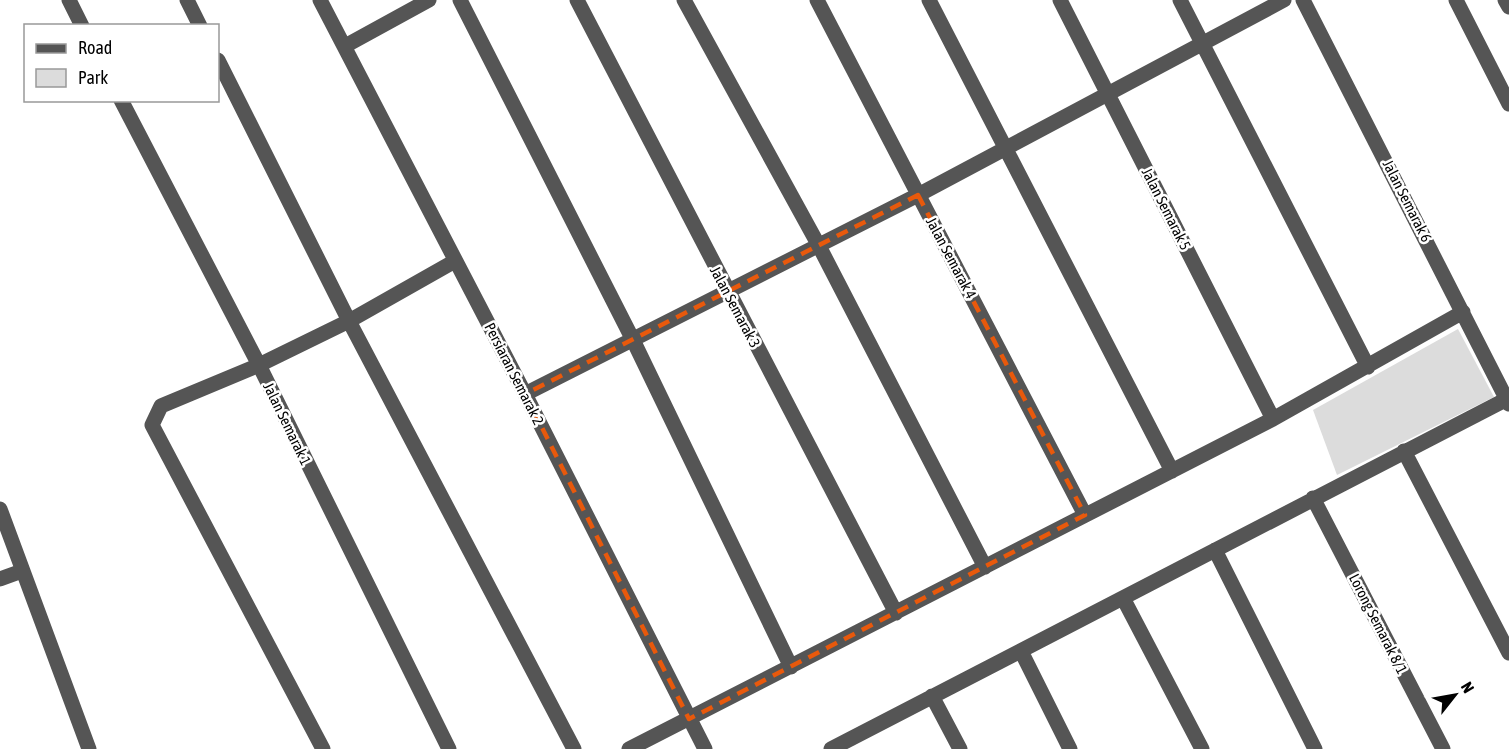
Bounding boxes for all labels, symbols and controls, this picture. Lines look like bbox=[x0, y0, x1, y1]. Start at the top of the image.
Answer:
legend bbox=[24, 24, 219, 102]
text: Road bbox=[78, 37, 112, 58]
text: Park bbox=[78, 67, 108, 88]
street label: Jalan Semarak 6 bbox=[1379, 157, 1435, 245]
street label: Jalan Semarak 5 bbox=[1138, 165, 1194, 253]
street label: Jalan Semarak 4 bbox=[923, 214, 980, 301]
street label: Jalan Semarak 3 bbox=[707, 263, 764, 350]
street label: Persiaran Semarak 2 bbox=[481, 320, 548, 428]
street label: Jalan Semarak 1 bbox=[260, 380, 315, 468]
street label: Lorong Semarak 8/1 bbox=[1346, 571, 1411, 677]
north arrow bbox=[1425, 665, 1485, 725]
text: N bbox=[1458, 679, 1478, 696]

